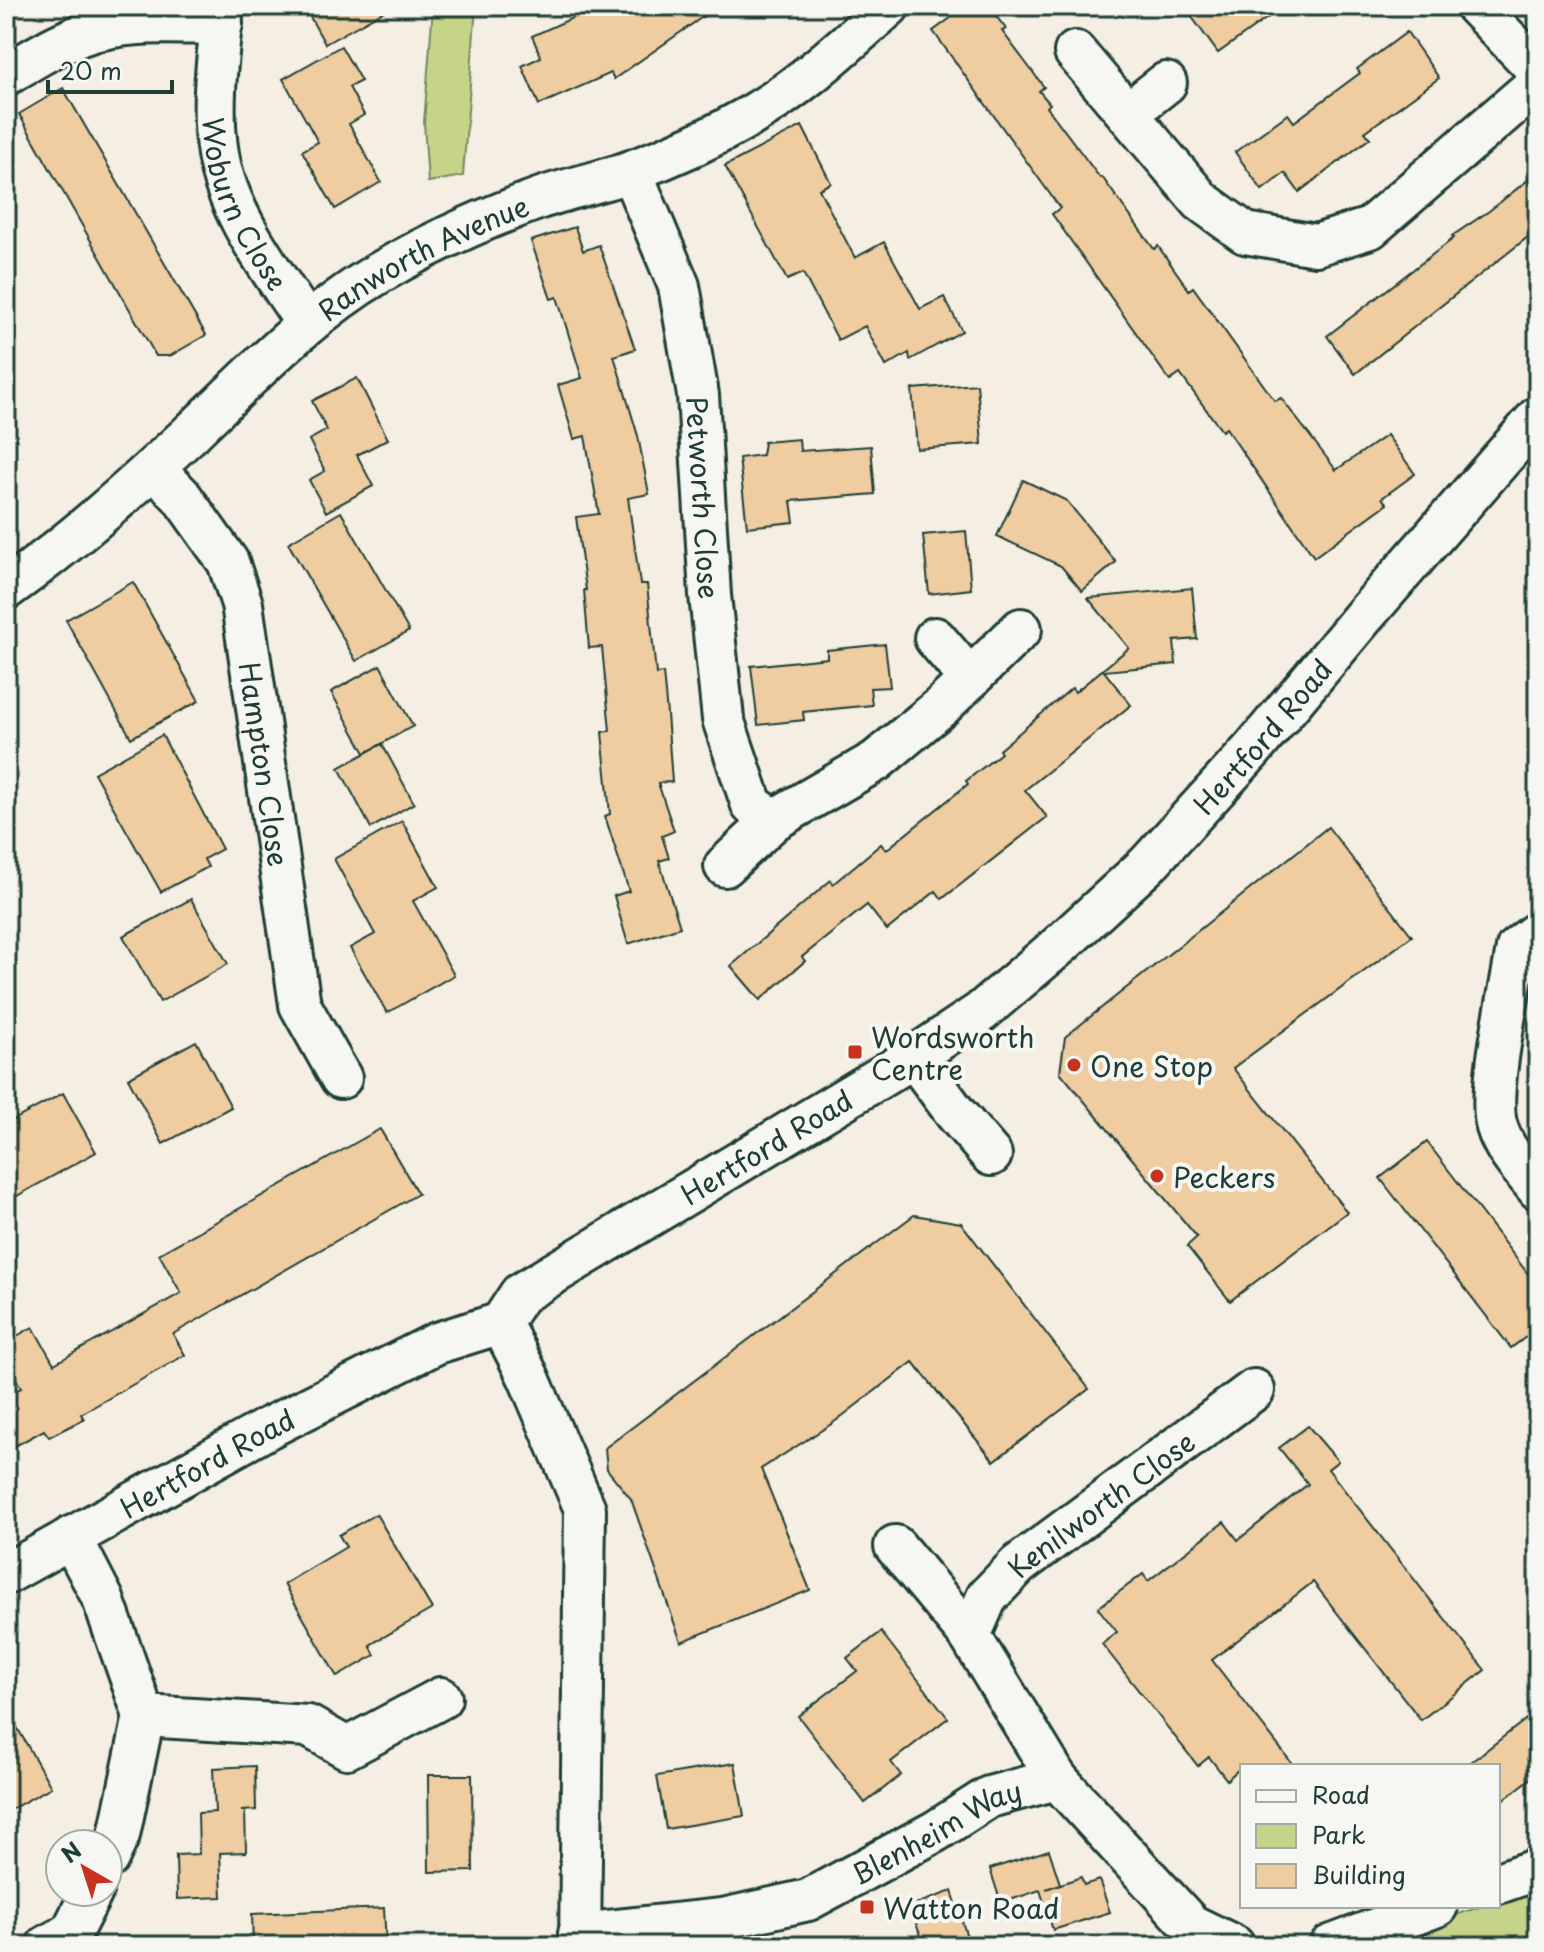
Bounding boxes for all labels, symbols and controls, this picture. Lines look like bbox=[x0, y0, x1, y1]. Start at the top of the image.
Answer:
scale bar bbox=[48, 44, 172, 94]
text: 20 m bbox=[60, 52, 122, 88]
street label: Woburn Close bbox=[193, 116, 300, 298]
street label: Ranworth Avenue bbox=[307, 183, 535, 331]
street label: Petworth Close bbox=[677, 395, 732, 600]
street label: Hertford Road bbox=[1182, 649, 1342, 823]
street label: Hampton Close bbox=[229, 659, 301, 869]
place label: Wordsworth Centre bbox=[871, 1015, 1035, 1090]
marker: Wordsworth Centre bbox=[846, 1043, 864, 1061]
place label: One Stop bbox=[1090, 1044, 1213, 1087]
marker: One Stop bbox=[1065, 1056, 1083, 1074]
street label: Hertford Road bbox=[672, 1078, 860, 1214]
place label: Peckers bbox=[1173, 1155, 1275, 1198]
marker: Peckers bbox=[1148, 1167, 1166, 1185]
street label: Hertford Road bbox=[112, 1397, 302, 1528]
street label: Kenilworth Close bbox=[996, 1420, 1203, 1587]
legend bbox=[1240, 1764, 1500, 1908]
street label: Blenheim Way bbox=[843, 1768, 1026, 1895]
text: Road bbox=[1312, 1776, 1370, 1812]
text: Park bbox=[1312, 1816, 1366, 1852]
north arrow bbox=[44, 1828, 124, 1908]
text: N bbox=[53, 1833, 88, 1870]
text: Building bbox=[1312, 1856, 1406, 1892]
place label: Watton Road bbox=[883, 1886, 1060, 1929]
marker: Watton Road bbox=[858, 1898, 876, 1916]

